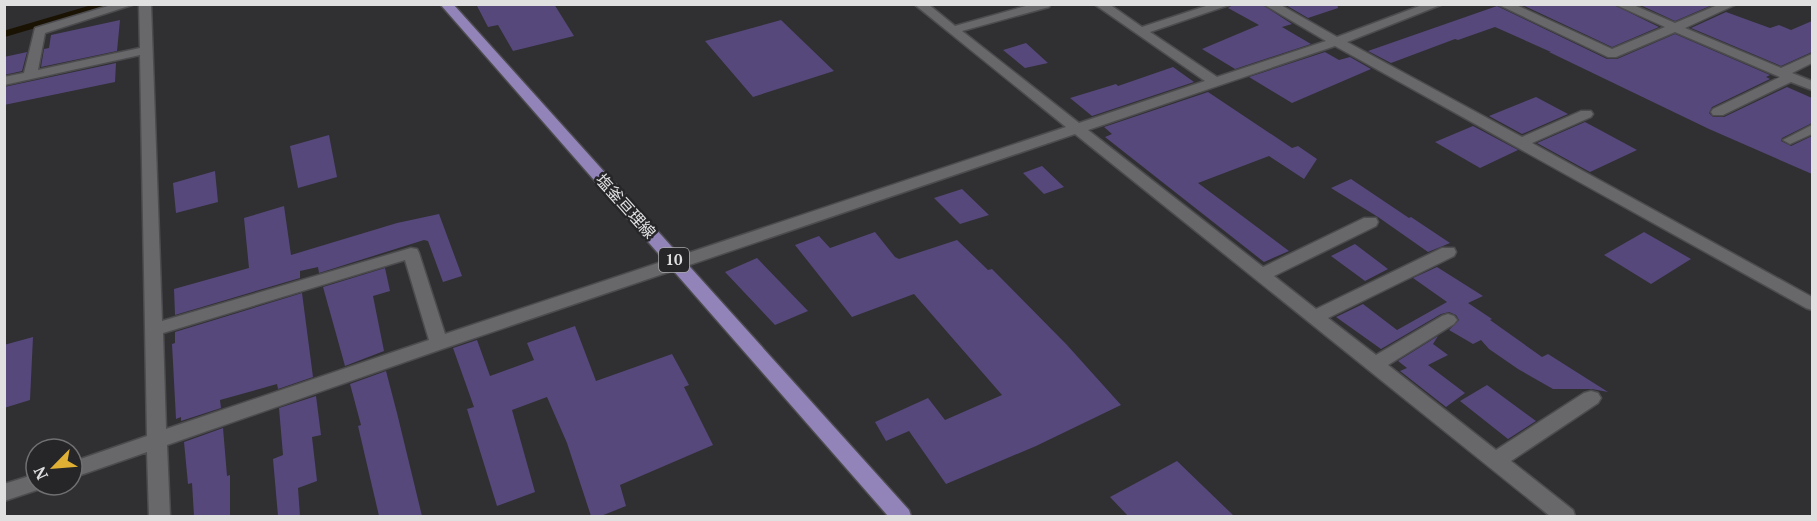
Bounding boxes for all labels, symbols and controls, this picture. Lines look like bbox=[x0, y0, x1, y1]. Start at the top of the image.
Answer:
street label: 塩釜亘理線 bbox=[591, 169, 661, 243]
road number: 10 bbox=[659, 248, 689, 272]
north arrow bbox=[24, 437, 84, 497]
text: N bbox=[28, 463, 53, 483]

